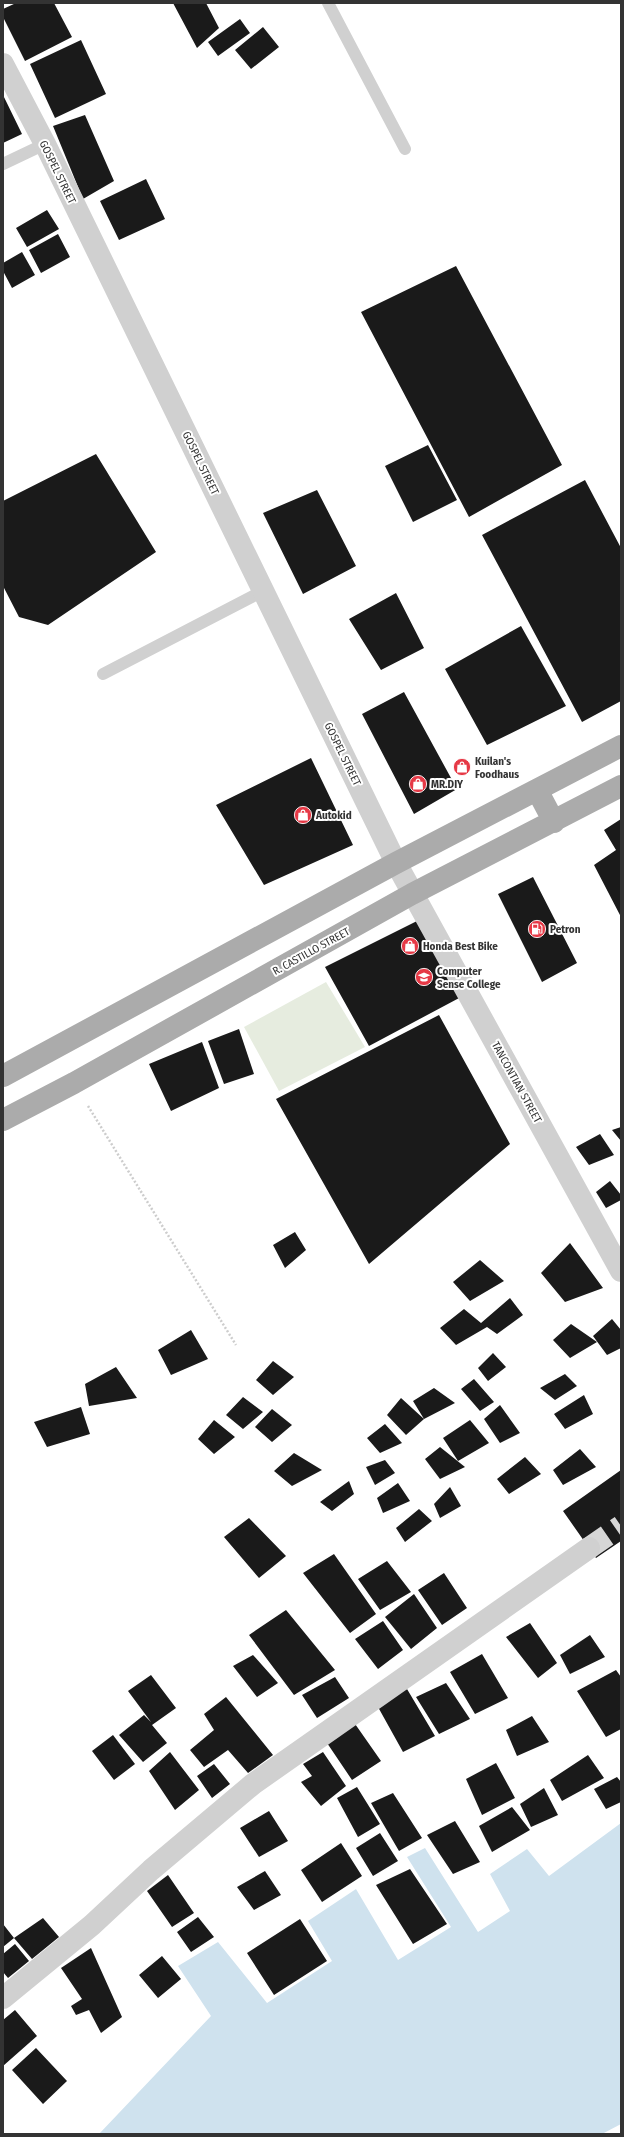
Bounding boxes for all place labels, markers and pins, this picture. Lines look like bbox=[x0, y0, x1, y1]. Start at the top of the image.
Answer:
place label: Kuilan's Foodhaus bbox=[475, 755, 519, 781]
shop icon: Kuilan's Foodhaus bbox=[452, 757, 472, 777]
shop icon: MR.DIY bbox=[408, 774, 428, 794]
place label: MR.DIY bbox=[431, 778, 464, 791]
shop icon: Autokid bbox=[293, 805, 313, 825]
place label: Autokid bbox=[315, 809, 352, 822]
fuel station icon: Petron bbox=[527, 919, 547, 939]
place label: Petron bbox=[550, 923, 581, 936]
shop icon: Honda Best Bike bbox=[400, 936, 420, 956]
place label: Honda Best Bike bbox=[423, 940, 498, 953]
place label: Computer Sense College bbox=[437, 965, 501, 991]
school or university icon: Computer Sense College bbox=[414, 967, 434, 987]

